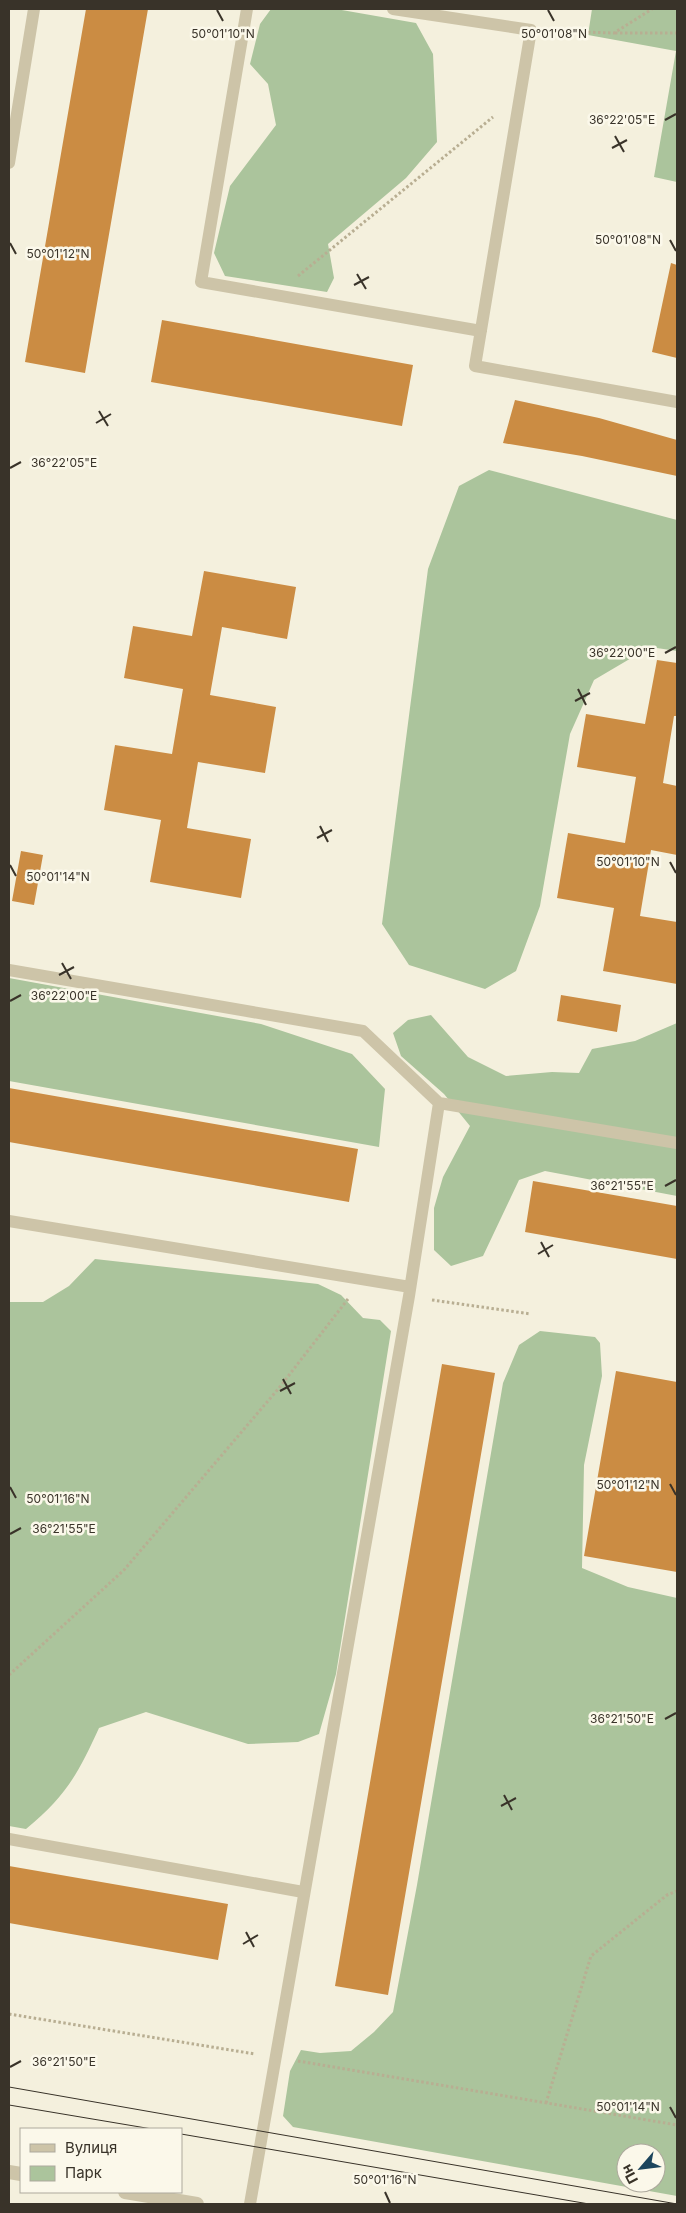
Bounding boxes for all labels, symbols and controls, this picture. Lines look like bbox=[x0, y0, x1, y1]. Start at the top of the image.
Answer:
text: 50°01'10"N bbox=[191, 26, 255, 41]
text: 50°01'08"N bbox=[521, 26, 587, 41]
text: 36°22'05"E bbox=[589, 112, 655, 127]
text: 50°01'08"N bbox=[595, 232, 661, 247]
text: 50°01'12"N bbox=[26, 246, 90, 261]
text: 36°22'05"E bbox=[31, 455, 97, 470]
text: 36°22'00"E bbox=[589, 645, 655, 660]
text: 50°01'10"N bbox=[596, 854, 660, 869]
text: 50°01'14"N bbox=[26, 869, 90, 884]
text: 36°22'00"E bbox=[31, 988, 97, 1003]
text: 36°21'55"E bbox=[590, 1178, 654, 1193]
text: 50°01'12"N bbox=[596, 1477, 660, 1492]
text: 50°01'16"N bbox=[26, 1491, 90, 1506]
text: 36°21'55"E bbox=[32, 1521, 96, 1536]
text: 36°21'50"E bbox=[590, 1711, 654, 1726]
text: 36°21'50"E bbox=[32, 2054, 96, 2069]
text: 50°01'14"N bbox=[596, 2099, 660, 2114]
legend bbox=[20, 2128, 182, 2193]
text: Вулиця bbox=[65, 2138, 117, 2157]
north arrow bbox=[616, 2143, 666, 2193]
text: Пн bbox=[617, 2162, 641, 2187]
text: Парк bbox=[65, 2163, 102, 2182]
text: 50°01'16"N bbox=[353, 2172, 417, 2187]

